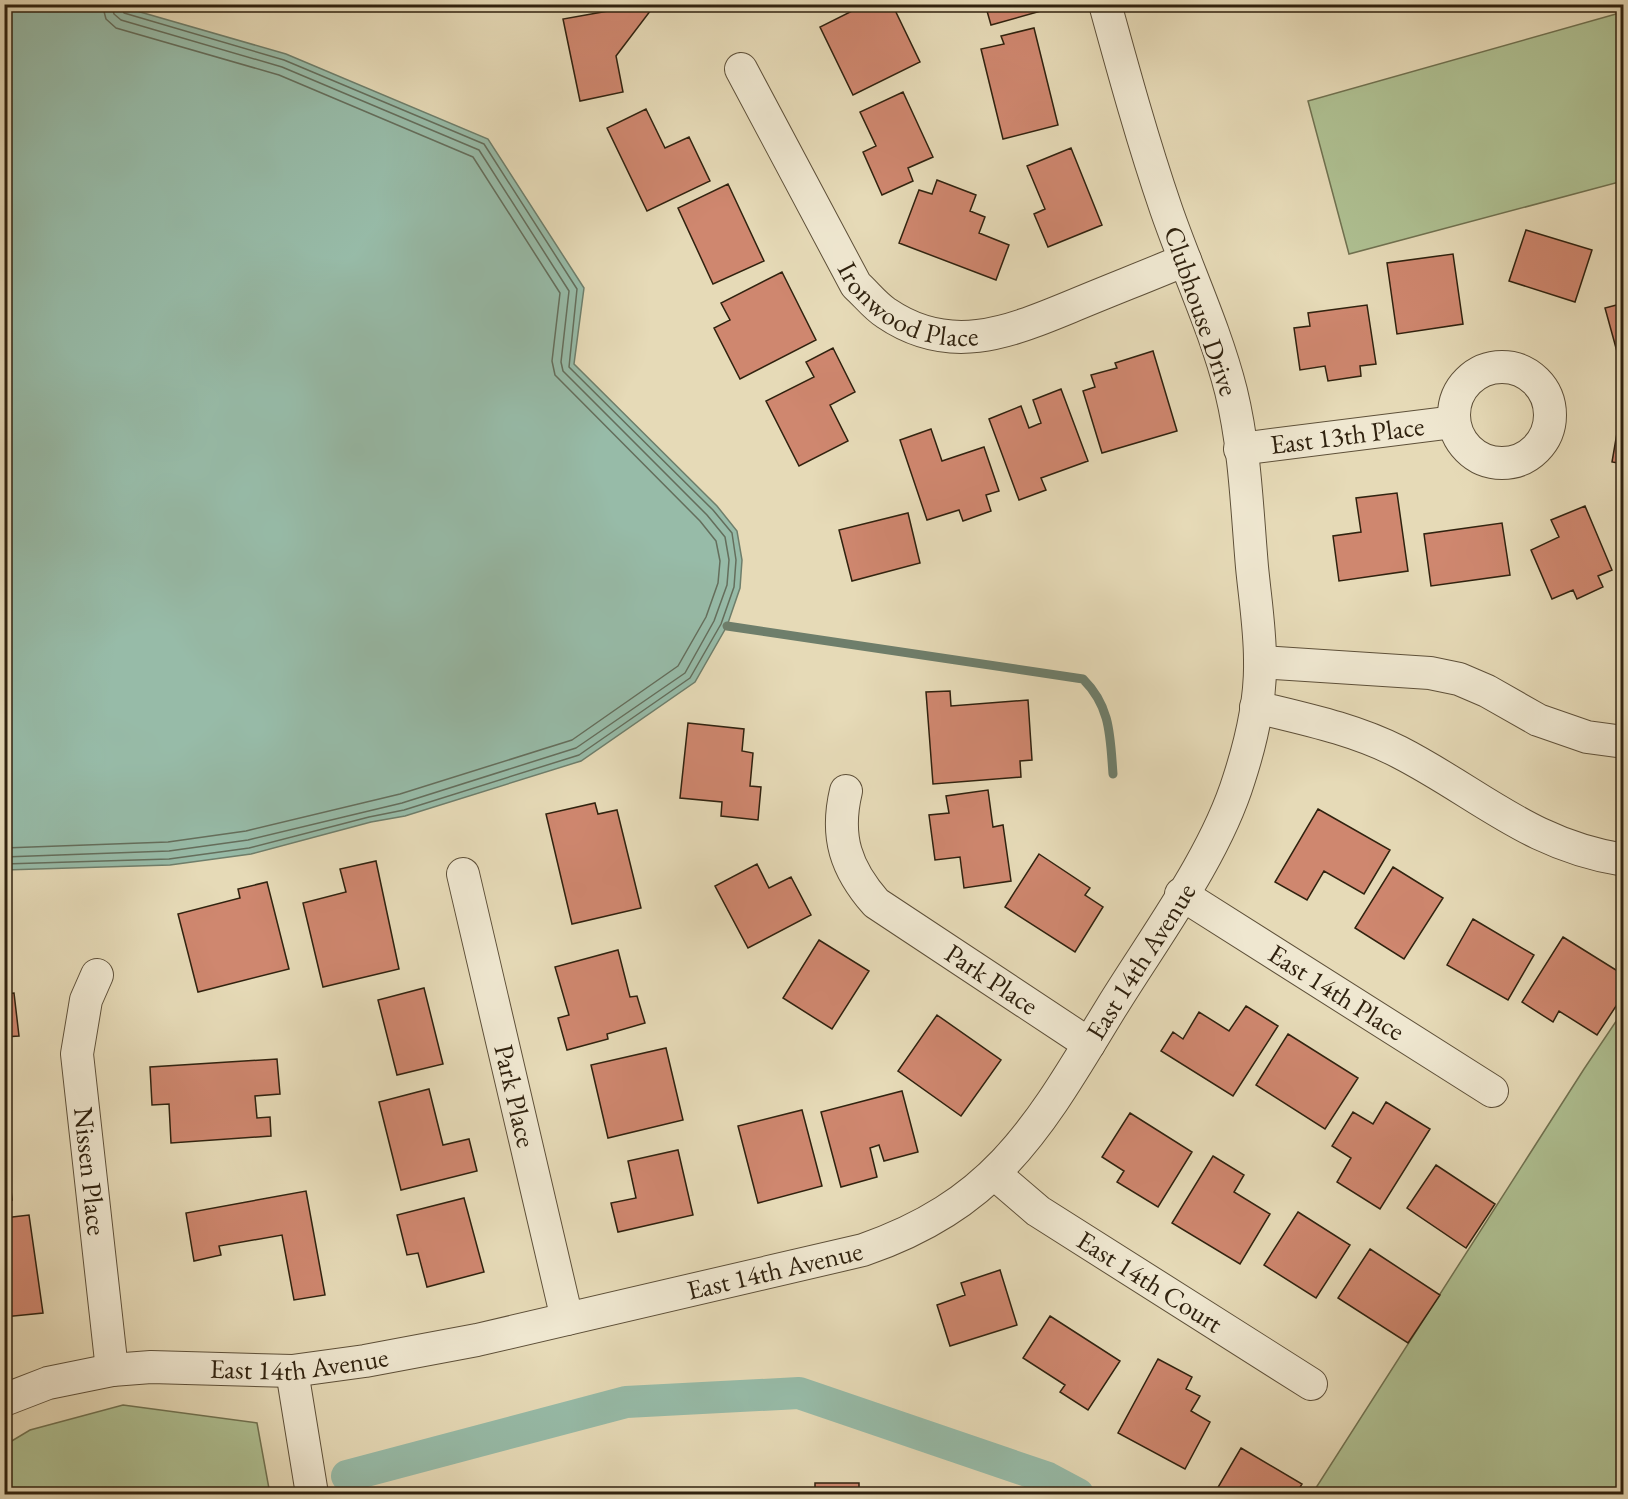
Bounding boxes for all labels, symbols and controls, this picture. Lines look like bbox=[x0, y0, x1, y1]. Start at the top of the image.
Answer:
street label: Clubhouse Drive bbox=[1156, 221, 1247, 400]
street label: Ironwood Place bbox=[830, 256, 980, 354]
street label: East 13th Place bbox=[1268, 408, 1426, 462]
street label: East 14th Avenue bbox=[1078, 876, 1203, 1046]
street label: Park Place bbox=[939, 936, 1045, 1023]
street label: East 14th Place bbox=[1262, 936, 1411, 1048]
street label: Park Place bbox=[486, 1041, 544, 1151]
street label: Nissen Place bbox=[66, 1105, 115, 1237]
street label: East 14th Court bbox=[1071, 1222, 1230, 1341]
street label: East 14th Avenue bbox=[683, 1233, 866, 1307]
street label: East 14th Avenue bbox=[209, 1339, 391, 1388]

